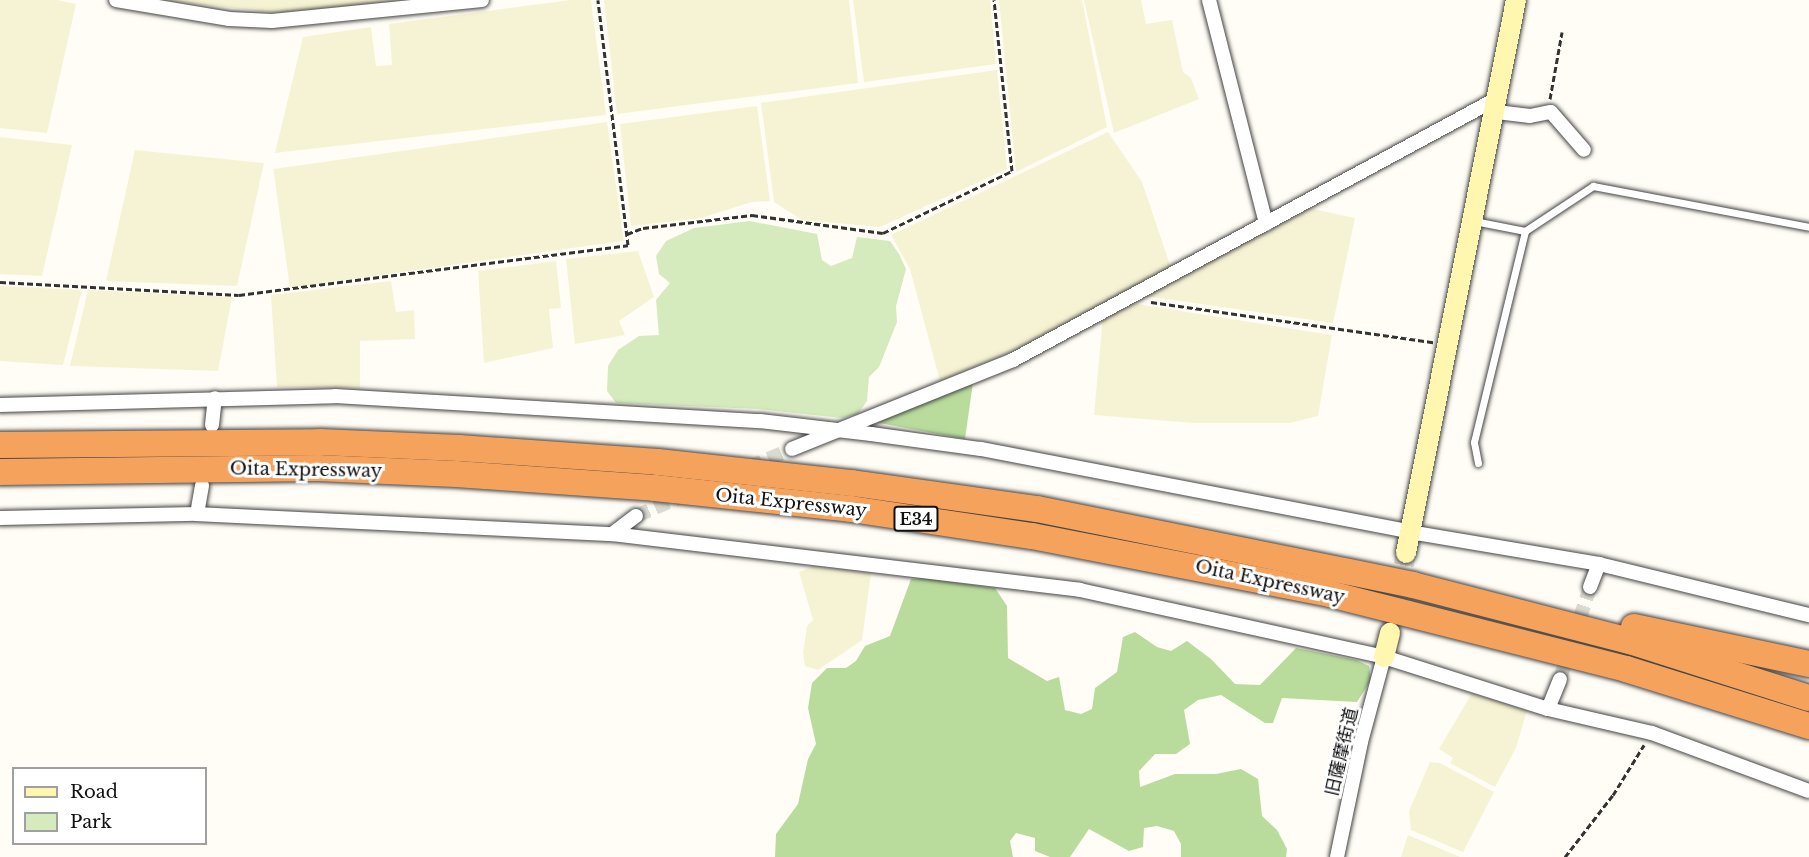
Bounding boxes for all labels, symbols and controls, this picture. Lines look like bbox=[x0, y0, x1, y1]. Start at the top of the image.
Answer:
street label: Oita Expressway bbox=[230, 458, 382, 482]
street label: Oita Expressway bbox=[714, 484, 868, 522]
road number: E34 bbox=[892, 506, 940, 532]
street label: Oita Expressway bbox=[1193, 556, 1347, 608]
street label: 旧薩摩街道 bbox=[1321, 706, 1363, 798]
legend bbox=[12, 767, 207, 845]
text: Road bbox=[70, 781, 118, 803]
text: Park bbox=[70, 811, 112, 833]

